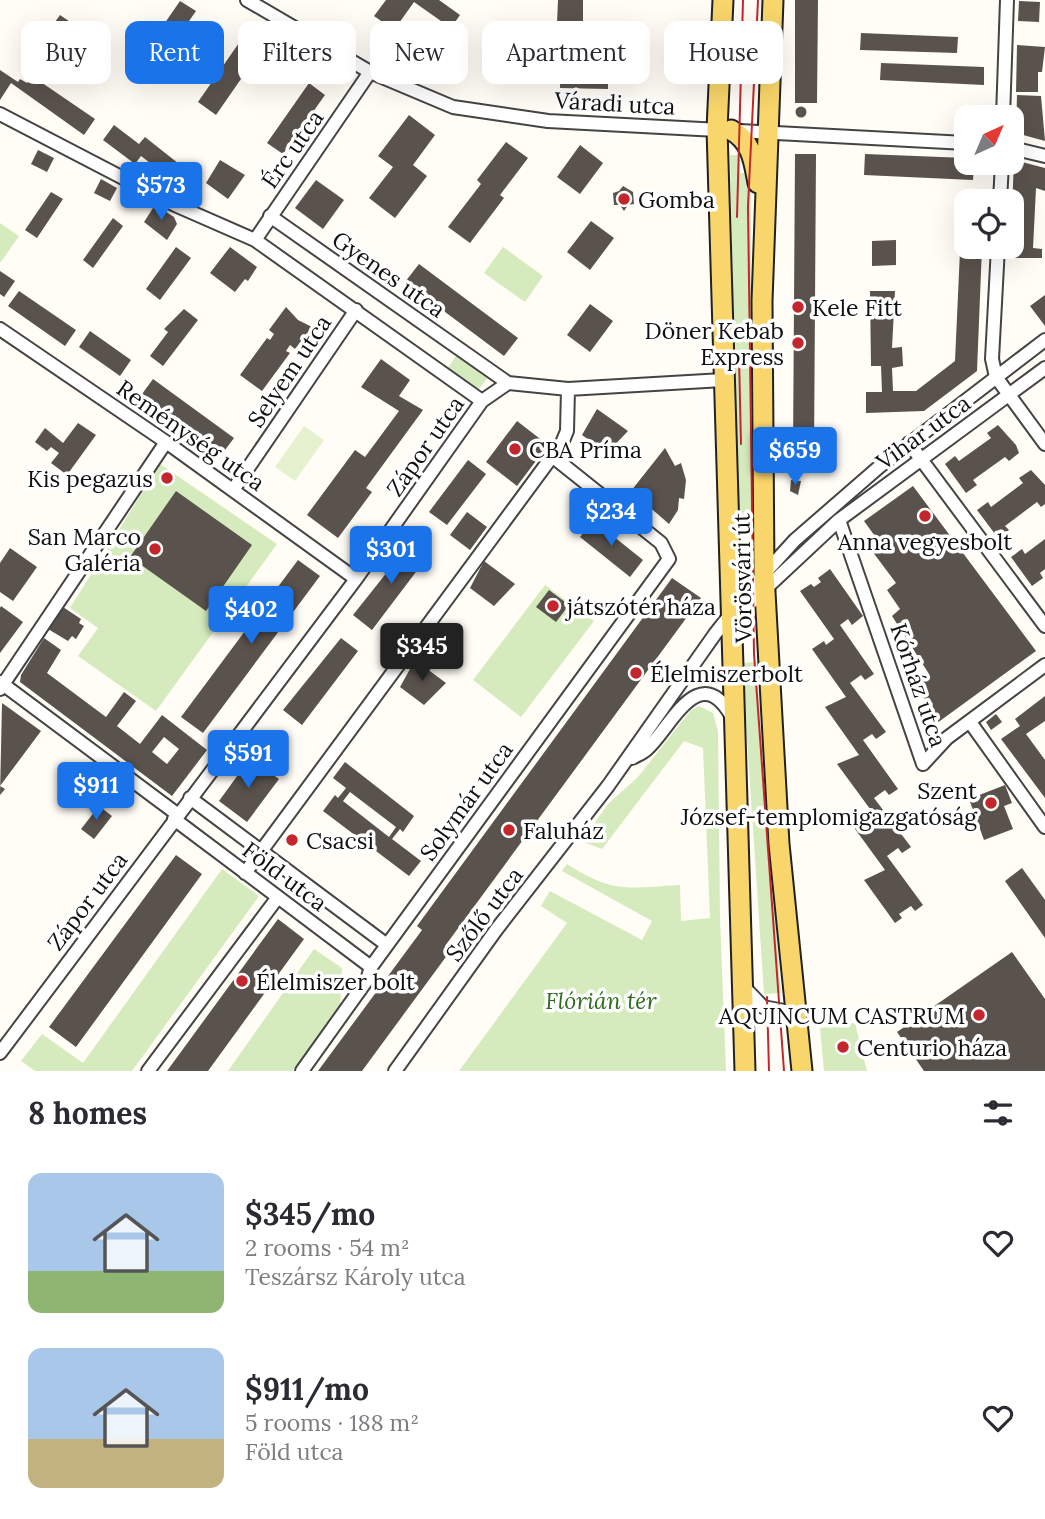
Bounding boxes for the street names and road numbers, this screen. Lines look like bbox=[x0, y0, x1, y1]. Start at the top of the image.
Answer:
street label: Váradi utca bbox=[553, 85, 676, 121]
street label: Érc utca bbox=[255, 104, 329, 194]
street label: Gyenes utca bbox=[327, 224, 451, 324]
street label: Selyem utca bbox=[241, 309, 337, 433]
street label: Reménység utca bbox=[111, 373, 271, 497]
street label: Vihar utca bbox=[869, 388, 976, 476]
street label: Zápor utca bbox=[380, 390, 470, 502]
street label: Vörösvári út bbox=[726, 513, 758, 644]
street label: Kórház utca bbox=[884, 619, 954, 751]
street label: Solymár utca bbox=[413, 736, 519, 866]
street label: Föld utca bbox=[237, 835, 333, 917]
street label: Zápor utca bbox=[41, 846, 133, 956]
street label: Szőlő utca bbox=[439, 861, 529, 967]

